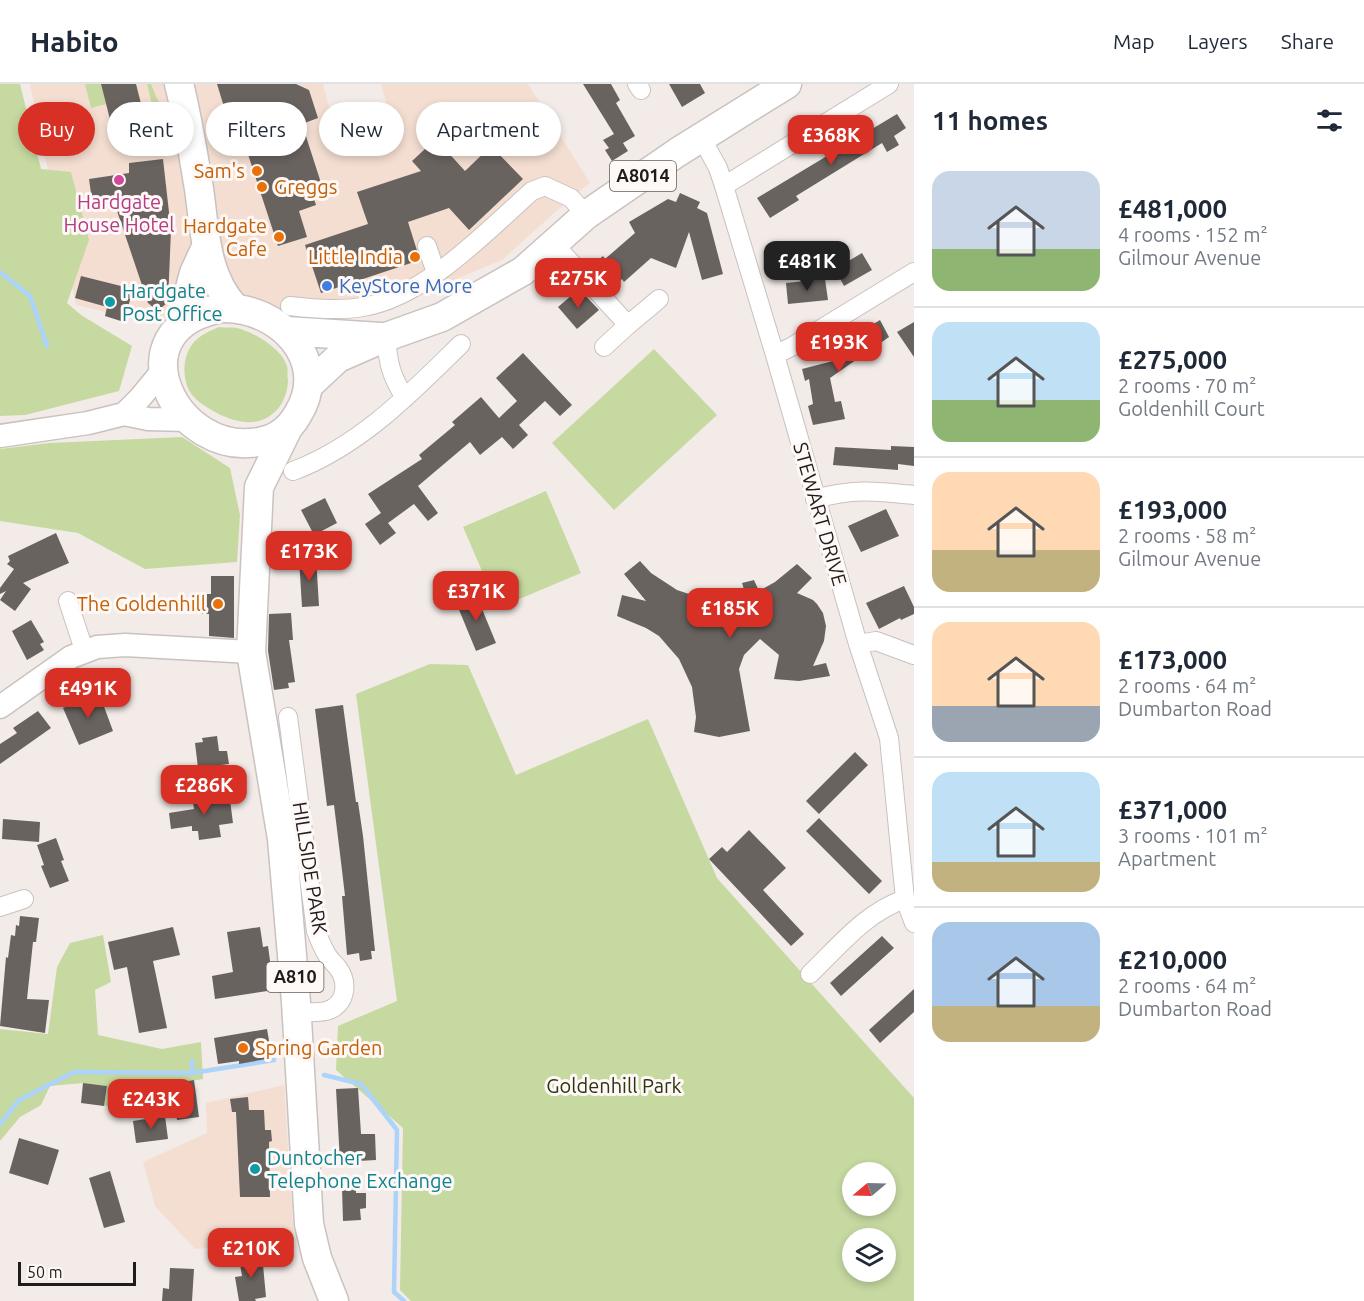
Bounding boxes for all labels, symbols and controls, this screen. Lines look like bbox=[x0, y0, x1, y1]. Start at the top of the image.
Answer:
text: Habito bbox=[30, 26, 119, 57]
text: Map bbox=[1113, 29, 1154, 53]
text: Layers bbox=[1187, 29, 1248, 53]
text: Share bbox=[1281, 29, 1334, 53]
chip: Buy bbox=[18, 102, 95, 156]
chip: Rent bbox=[107, 102, 194, 156]
chip: Filters bbox=[206, 102, 307, 156]
chip: New bbox=[319, 102, 404, 156]
chip: Apartment bbox=[416, 102, 561, 156]
icon: filters bbox=[1313, 104, 1346, 137]
text: 11 homes bbox=[932, 106, 1048, 135]
pin: £368K bbox=[789, 115, 873, 166]
text: £368K bbox=[802, 123, 860, 146]
place label: Sam's bbox=[194, 159, 245, 182]
road number: A8014 bbox=[610, 161, 676, 191]
marker: Sam's bbox=[250, 164, 264, 178]
marker: Hardgate House Hotel bbox=[112, 173, 126, 187]
place label: Greggs bbox=[274, 175, 338, 198]
marker: Greggs bbox=[255, 180, 269, 194]
place label: Hardgate House Hotel bbox=[63, 190, 175, 236]
text: £481,000 bbox=[1118, 194, 1227, 223]
icon: home bbox=[980, 195, 1052, 267]
place label: Hardgate Cafe bbox=[183, 214, 267, 260]
text: 4 rooms · 152 m² bbox=[1118, 223, 1268, 246]
marker: Hardgate Cafe bbox=[272, 230, 286, 244]
pin: £481K bbox=[765, 241, 849, 292]
place label: Little India bbox=[308, 245, 403, 268]
text: Gilmour Avenue bbox=[1118, 246, 1261, 269]
text: £481K bbox=[778, 249, 836, 272]
marker: Little India bbox=[408, 250, 422, 264]
pin: £275K bbox=[536, 258, 620, 309]
text: £275K bbox=[549, 266, 607, 289]
place label: KeyStore More bbox=[339, 274, 472, 297]
place label: Hardgate Post Office bbox=[122, 279, 222, 325]
marker: KeyStore More bbox=[320, 279, 334, 293]
marker: Hardgate Post Office bbox=[103, 295, 117, 309]
pin: £193K bbox=[797, 322, 881, 373]
text: £193K bbox=[810, 330, 868, 353]
text: £275,000 bbox=[1118, 345, 1227, 374]
icon: home bbox=[980, 346, 1052, 418]
text: 2 rooms · 70 m² bbox=[1118, 374, 1256, 397]
text: Goldenhill Court bbox=[1118, 397, 1265, 420]
street label: STEWART DRIVE bbox=[789, 440, 852, 588]
text: £193,000 bbox=[1118, 495, 1227, 524]
icon: home bbox=[980, 496, 1052, 568]
text: 2 rooms · 58 m² bbox=[1118, 524, 1256, 547]
pin: £173K bbox=[267, 531, 351, 582]
text: £173K bbox=[280, 539, 338, 562]
text: Gilmour Avenue bbox=[1118, 547, 1261, 570]
pin: £371K bbox=[434, 571, 518, 622]
text: £371K bbox=[447, 579, 505, 602]
pin: £185K bbox=[688, 588, 772, 639]
place label: The Goldenhill bbox=[77, 592, 206, 615]
text: £185K bbox=[701, 596, 759, 619]
marker: The Goldenhill bbox=[211, 597, 225, 611]
text: £173,000 bbox=[1118, 645, 1227, 674]
icon: home bbox=[980, 646, 1052, 718]
pin: £491K bbox=[46, 668, 130, 719]
text: 2 rooms · 64 m² bbox=[1118, 674, 1256, 697]
text: £491K bbox=[59, 676, 117, 699]
text: Dumbarton Road bbox=[1118, 697, 1272, 720]
pin: £286K bbox=[162, 765, 246, 816]
text: £286K bbox=[175, 773, 233, 796]
text: £371,000 bbox=[1118, 795, 1227, 824]
icon: home bbox=[980, 796, 1052, 868]
street label: HILLSIDE PARK bbox=[289, 800, 332, 936]
text: 3 rooms · 101 m² bbox=[1118, 824, 1268, 847]
text: Apartment bbox=[1118, 847, 1216, 870]
text: £210,000 bbox=[1118, 945, 1227, 974]
icon: home bbox=[980, 946, 1052, 1018]
road number: A810 bbox=[266, 962, 324, 992]
text: 2 rooms · 64 m² bbox=[1118, 974, 1256, 997]
text: Dumbarton Road bbox=[1118, 997, 1272, 1020]
place label: Spring Garden bbox=[255, 1036, 382, 1059]
marker: Spring Garden bbox=[236, 1041, 250, 1055]
park label: Goldenhill Park bbox=[546, 1074, 682, 1097]
pin: £243K bbox=[109, 1079, 193, 1130]
text: £243K bbox=[122, 1087, 180, 1110]
place label: Duntocher Telephone Exchange bbox=[267, 1146, 453, 1192]
marker: Duntocher Telephone Exchange bbox=[248, 1162, 262, 1176]
north arrow bbox=[842, 1162, 896, 1216]
map controls bbox=[842, 1162, 896, 1282]
pin: £210K bbox=[209, 1228, 293, 1279]
button: layers bbox=[842, 1228, 896, 1282]
text: £210K bbox=[222, 1236, 280, 1259]
scale bar bbox=[18, 1259, 136, 1286]
text: 50 m bbox=[27, 1263, 63, 1281]

